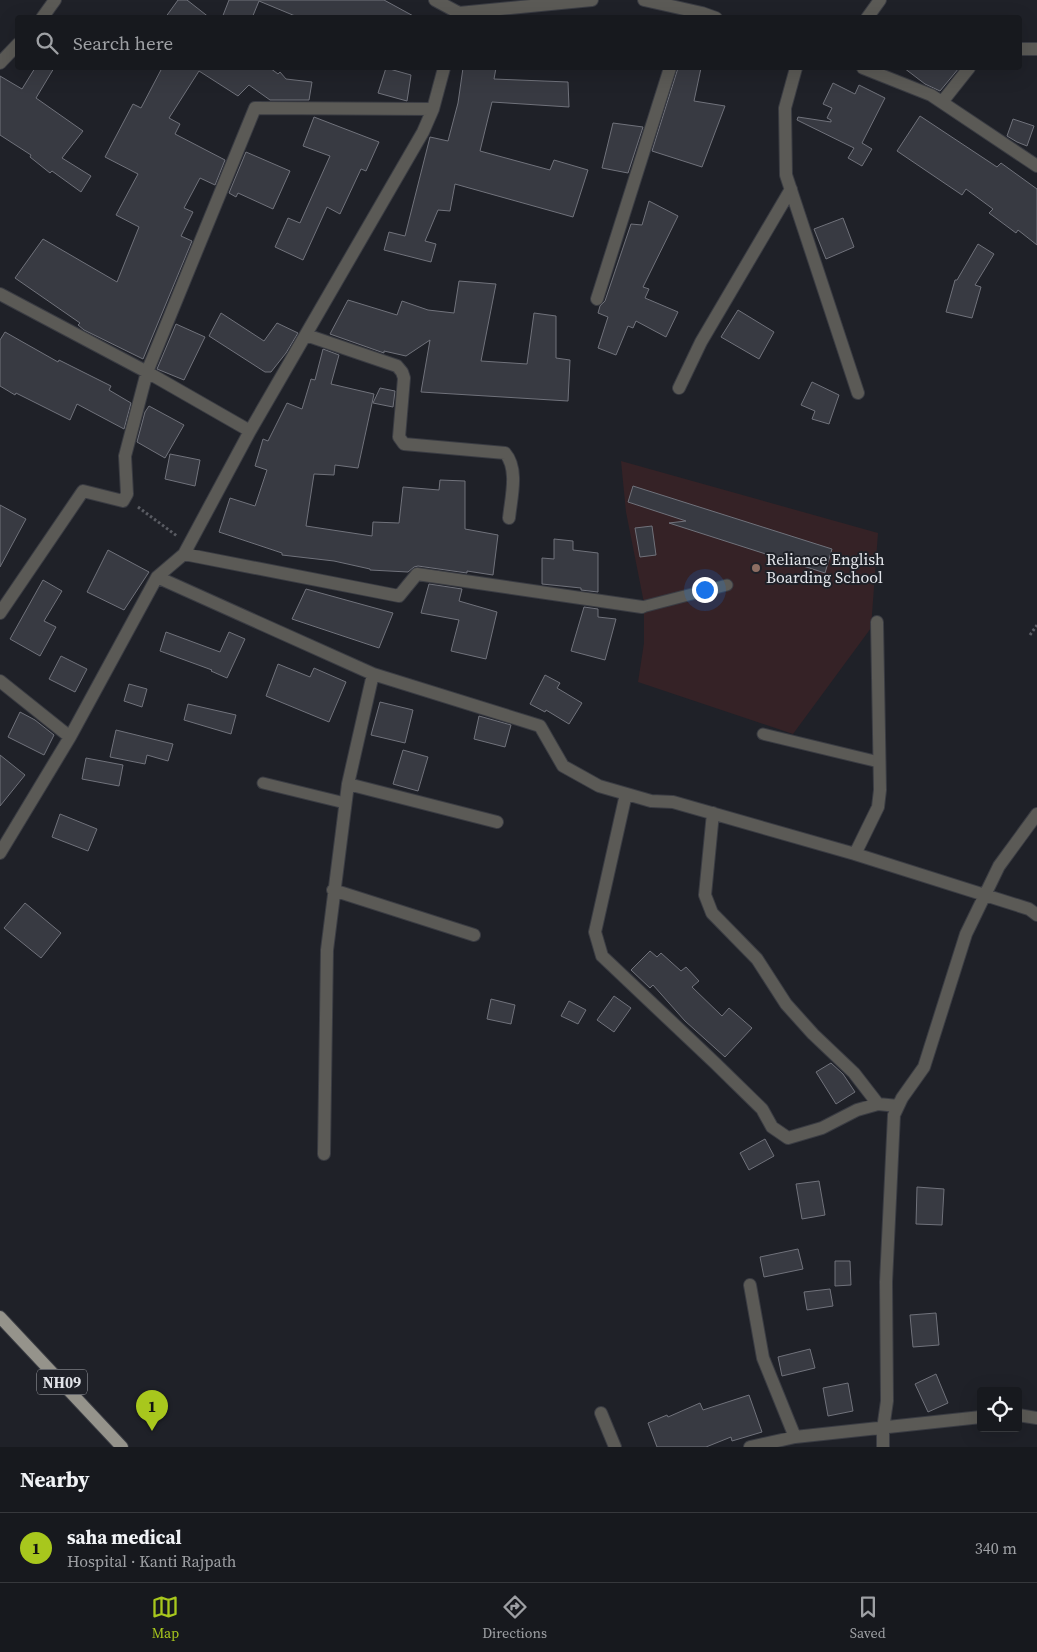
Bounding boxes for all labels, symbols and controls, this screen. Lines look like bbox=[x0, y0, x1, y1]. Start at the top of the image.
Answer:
search box bbox=[15, 15, 1022, 70]
icon: search bbox=[33, 29, 61, 57]
text: Search here bbox=[73, 30, 173, 56]
place label: Reliance English Boarding School bbox=[766, 548, 885, 588]
marker: Reliance English Boarding School bbox=[750, 562, 762, 574]
your location bbox=[692, 577, 718, 603]
road number: NH09 bbox=[37, 1370, 87, 1394]
map controls bbox=[977, 1387, 1022, 1432]
button: locate bbox=[977, 1387, 1022, 1432]
pin: 1 bbox=[136, 1390, 168, 1431]
text: Nearby bbox=[20, 1465, 90, 1494]
text: saha medical bbox=[67, 1524, 182, 1550]
text: 1 bbox=[32, 1537, 40, 1559]
text: 340 m bbox=[975, 1537, 1017, 1559]
text: Hospital · Kanti Rajpath bbox=[67, 1550, 237, 1572]
tab: Map bbox=[151, 1593, 179, 1643]
tab: Directions bbox=[482, 1593, 547, 1643]
tab: Saved bbox=[850, 1593, 886, 1643]

